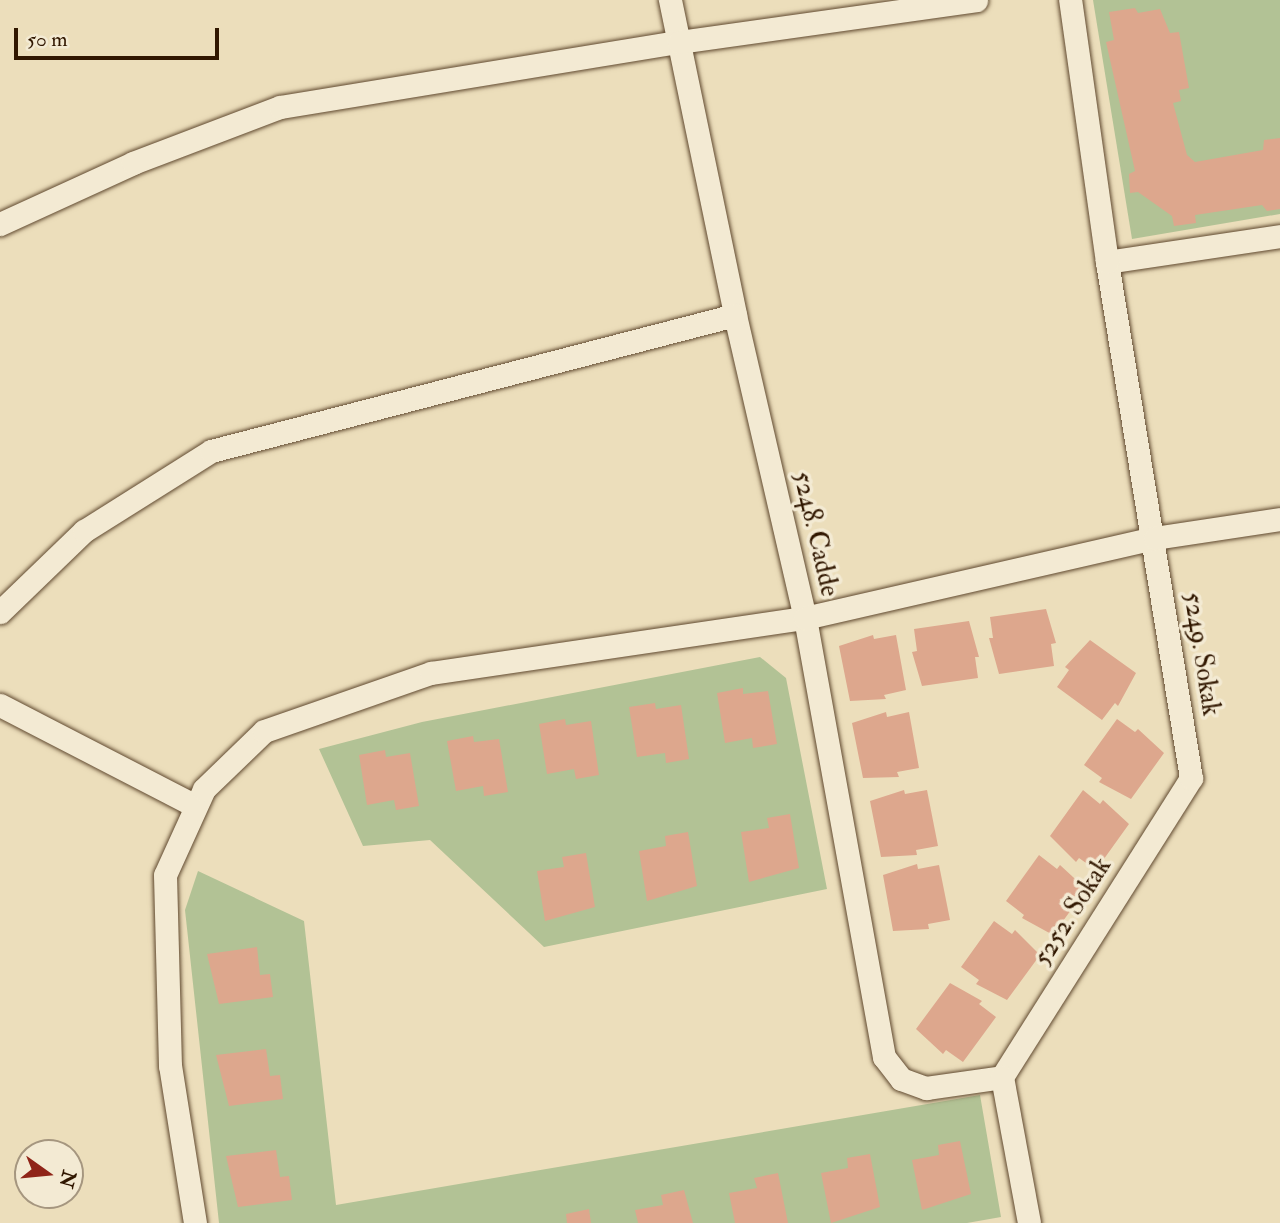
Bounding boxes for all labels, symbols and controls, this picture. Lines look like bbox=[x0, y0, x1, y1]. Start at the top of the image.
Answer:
scale bar bbox=[18, 14, 222, 58]
text: 50 m bbox=[27, 26, 68, 53]
street label: 5248. Cadde bbox=[785, 468, 845, 600]
street label: 5249. Sokak bbox=[1176, 590, 1226, 718]
street label: 5252. Sokak bbox=[1028, 852, 1118, 972]
north arrow bbox=[14, 1139, 84, 1209]
text: N bbox=[54, 1168, 81, 1190]

